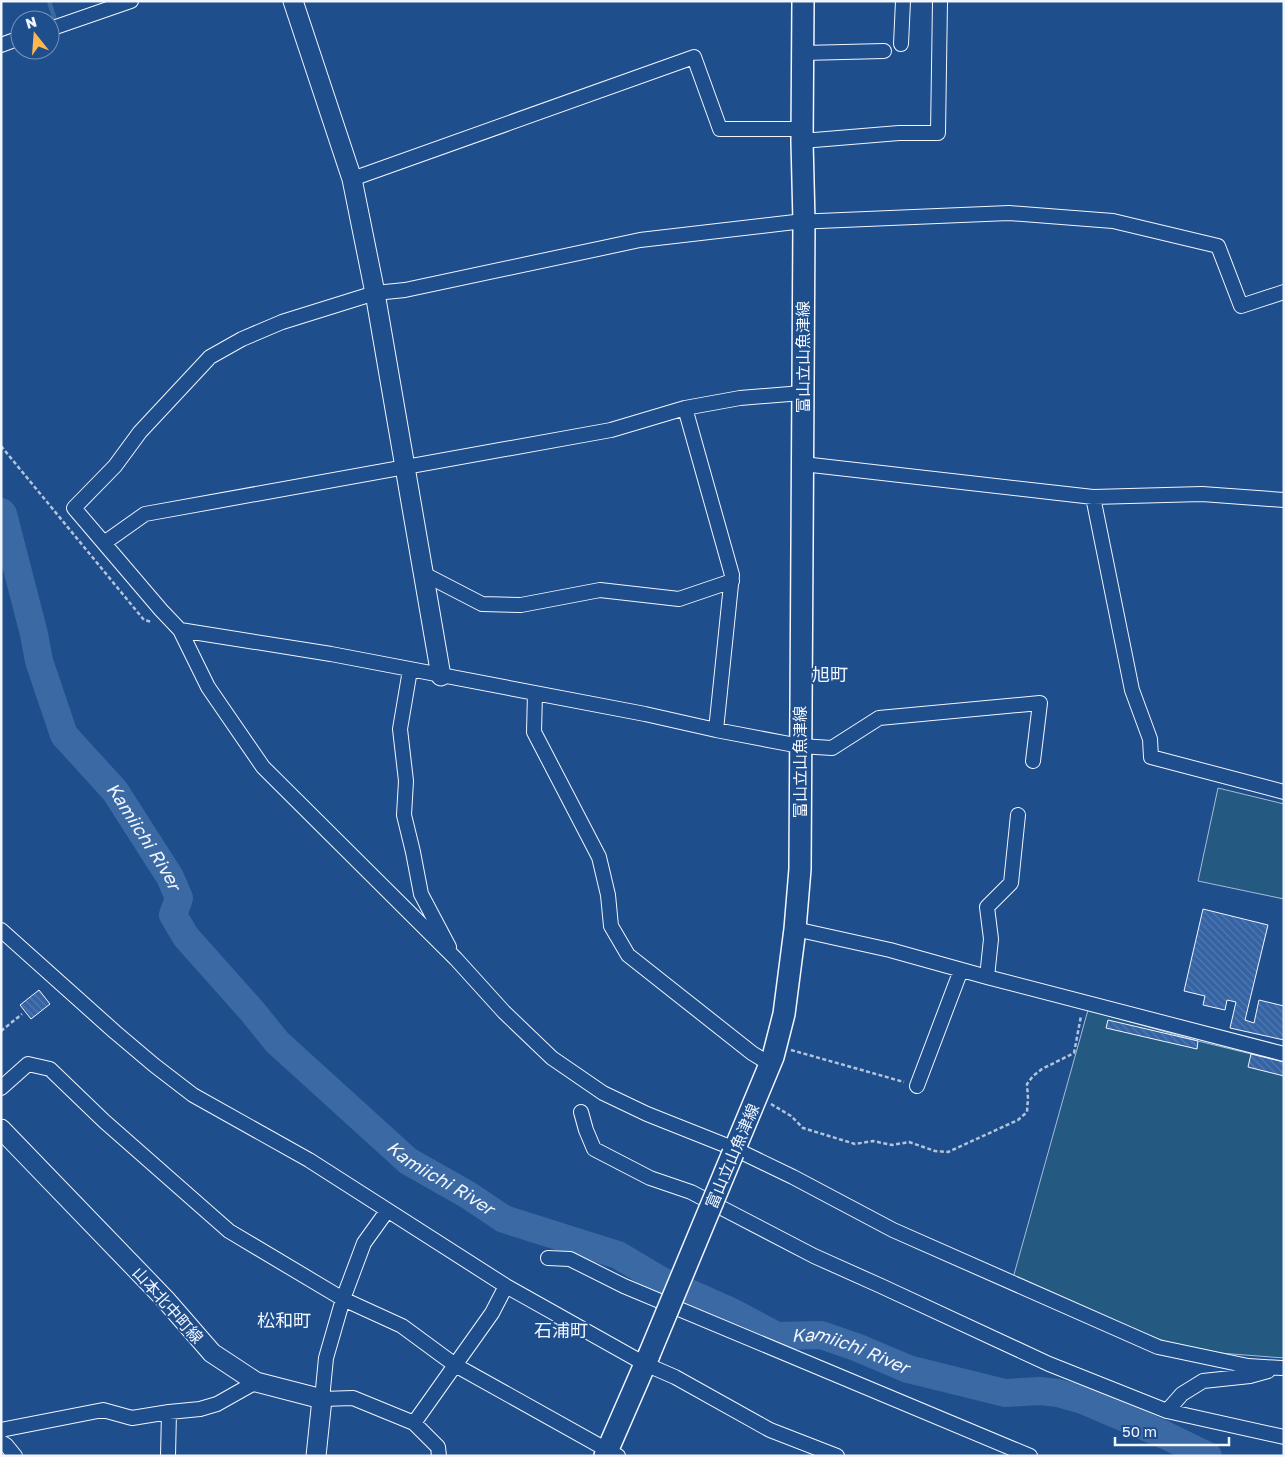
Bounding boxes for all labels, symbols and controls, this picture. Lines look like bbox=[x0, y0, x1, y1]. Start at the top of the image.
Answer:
north arrow bbox=[10, 10, 60, 60]
text: N bbox=[23, 12, 39, 32]
street label: 富山立山魚津線 bbox=[793, 301, 813, 413]
district label: 旭町 bbox=[812, 663, 848, 685]
street label: 富山立山魚津線 bbox=[790, 706, 810, 818]
water label: Kamiichi River bbox=[103, 777, 187, 896]
street label: 富山立山魚津線 bbox=[701, 1101, 763, 1211]
water label: Kamiichi River bbox=[383, 1135, 501, 1221]
street label: 山本北中町線 bbox=[128, 1263, 208, 1347]
district label: 松和町 bbox=[257, 1309, 311, 1331]
district label: 石浦町 bbox=[534, 1319, 588, 1341]
water label: Kamiichi River bbox=[791, 1321, 915, 1379]
scale bar bbox=[1115, 1414, 1229, 1446]
text: 50 m bbox=[1122, 1422, 1157, 1440]

